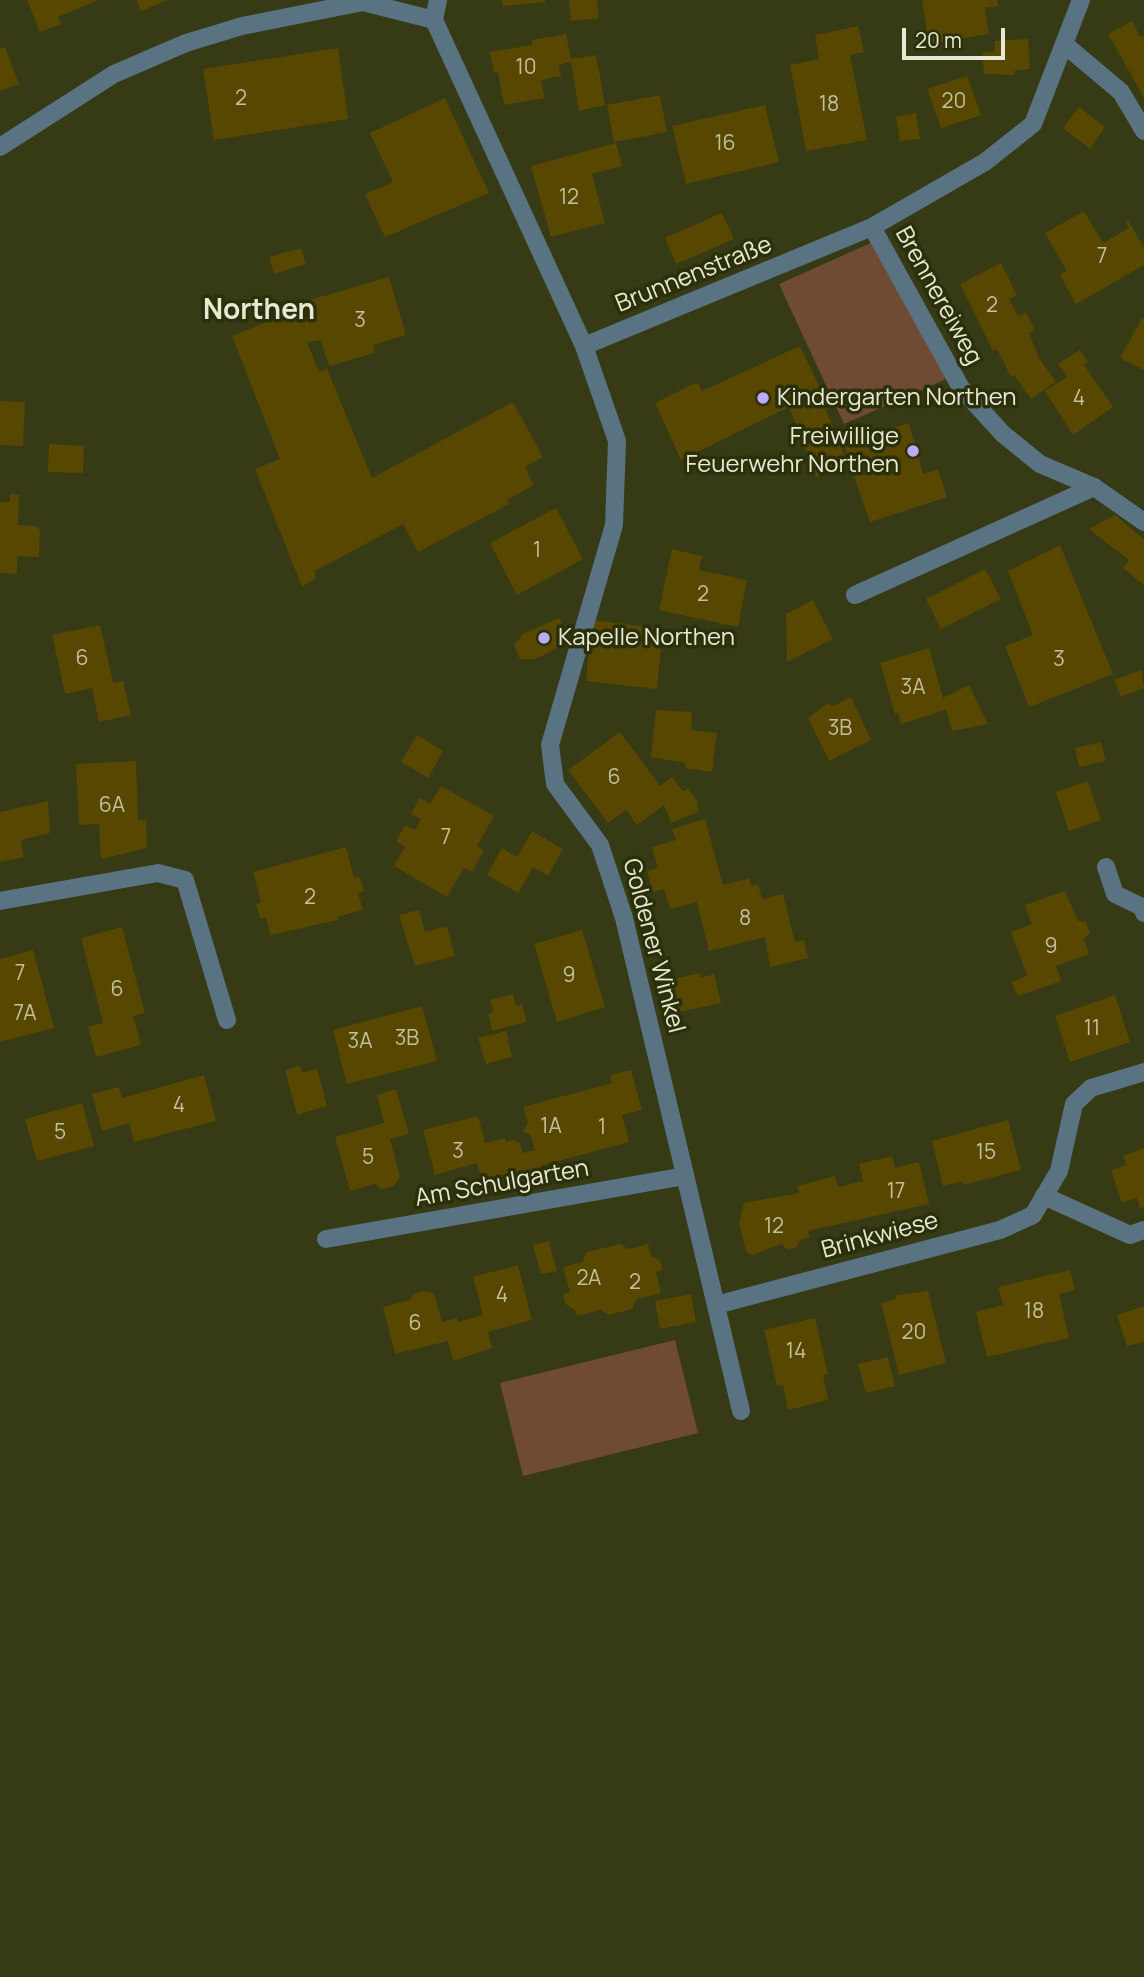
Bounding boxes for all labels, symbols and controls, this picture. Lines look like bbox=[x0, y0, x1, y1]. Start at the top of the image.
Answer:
scale bar bbox=[906, 14, 1009, 58]
text: 20 m bbox=[915, 26, 962, 54]
house number: 10 bbox=[516, 55, 536, 81]
house number: 2 bbox=[235, 86, 247, 112]
house number: 20 bbox=[942, 89, 966, 115]
house number: 18 bbox=[819, 92, 839, 118]
house number: 16 bbox=[714, 131, 736, 157]
house number: 12 bbox=[559, 185, 579, 211]
street label: Brennereiweg bbox=[888, 222, 988, 370]
street label: Brunnenstraße bbox=[612, 231, 776, 319]
house number: 7 bbox=[1097, 244, 1107, 270]
house number: 2 bbox=[986, 293, 998, 319]
district label: Northen bbox=[203, 294, 315, 328]
house number: 3 bbox=[354, 308, 366, 334]
place label: Kindergarten Northen bbox=[777, 384, 1017, 412]
house number: 4 bbox=[1073, 386, 1085, 412]
marker: Kindergarten Northen bbox=[755, 390, 771, 406]
place label: Freiwillige Feuerwehr Northen bbox=[686, 423, 899, 479]
marker: Freiwillige Feuerwehr Northen bbox=[905, 443, 921, 459]
house number: 1 bbox=[533, 538, 541, 564]
house number: 2 bbox=[697, 582, 709, 608]
place label: Kapelle Northen bbox=[558, 624, 735, 652]
marker: Kapelle Northen bbox=[536, 630, 552, 646]
house number: 6 bbox=[75, 646, 89, 672]
house number: 3 bbox=[1053, 647, 1065, 673]
house number: 3A bbox=[901, 675, 925, 701]
house number: 3B bbox=[828, 716, 852, 742]
house number: 6 bbox=[607, 765, 621, 791]
house number: 6A bbox=[99, 793, 125, 819]
house number: 7 bbox=[441, 825, 451, 851]
street label: Goldener Winkel bbox=[616, 856, 690, 1036]
house number: 2 bbox=[304, 885, 316, 911]
house number: 8 bbox=[739, 906, 751, 932]
house number: 9 bbox=[1044, 934, 1058, 960]
house number: 7 bbox=[15, 961, 25, 987]
house number: 9 bbox=[562, 963, 576, 989]
house number: 6 bbox=[110, 977, 124, 1003]
house number: 7A bbox=[13, 1001, 37, 1027]
house number: 11 bbox=[1084, 1016, 1100, 1042]
house number: 3B bbox=[395, 1026, 419, 1052]
house number: 3A bbox=[348, 1029, 372, 1055]
house number: 4 bbox=[173, 1093, 185, 1119]
house number: 1A bbox=[540, 1114, 562, 1140]
house number: 1 bbox=[598, 1115, 606, 1141]
house number: 5 bbox=[54, 1120, 66, 1146]
house number: 3 bbox=[452, 1139, 464, 1165]
house number: 15 bbox=[976, 1140, 996, 1166]
house number: 5 bbox=[362, 1145, 374, 1171]
street label: Am Schulgarten bbox=[413, 1155, 591, 1213]
house number: 17 bbox=[887, 1179, 905, 1205]
street label: Brinkwiese bbox=[818, 1207, 942, 1265]
house number: 12 bbox=[764, 1214, 784, 1240]
house number: 2A bbox=[577, 1266, 601, 1292]
house number: 2 bbox=[629, 1270, 641, 1296]
house number: 4 bbox=[496, 1283, 508, 1309]
house number: 18 bbox=[1024, 1299, 1044, 1325]
house number: 6 bbox=[408, 1311, 422, 1337]
house number: 20 bbox=[902, 1320, 926, 1346]
house number: 14 bbox=[786, 1339, 806, 1365]

